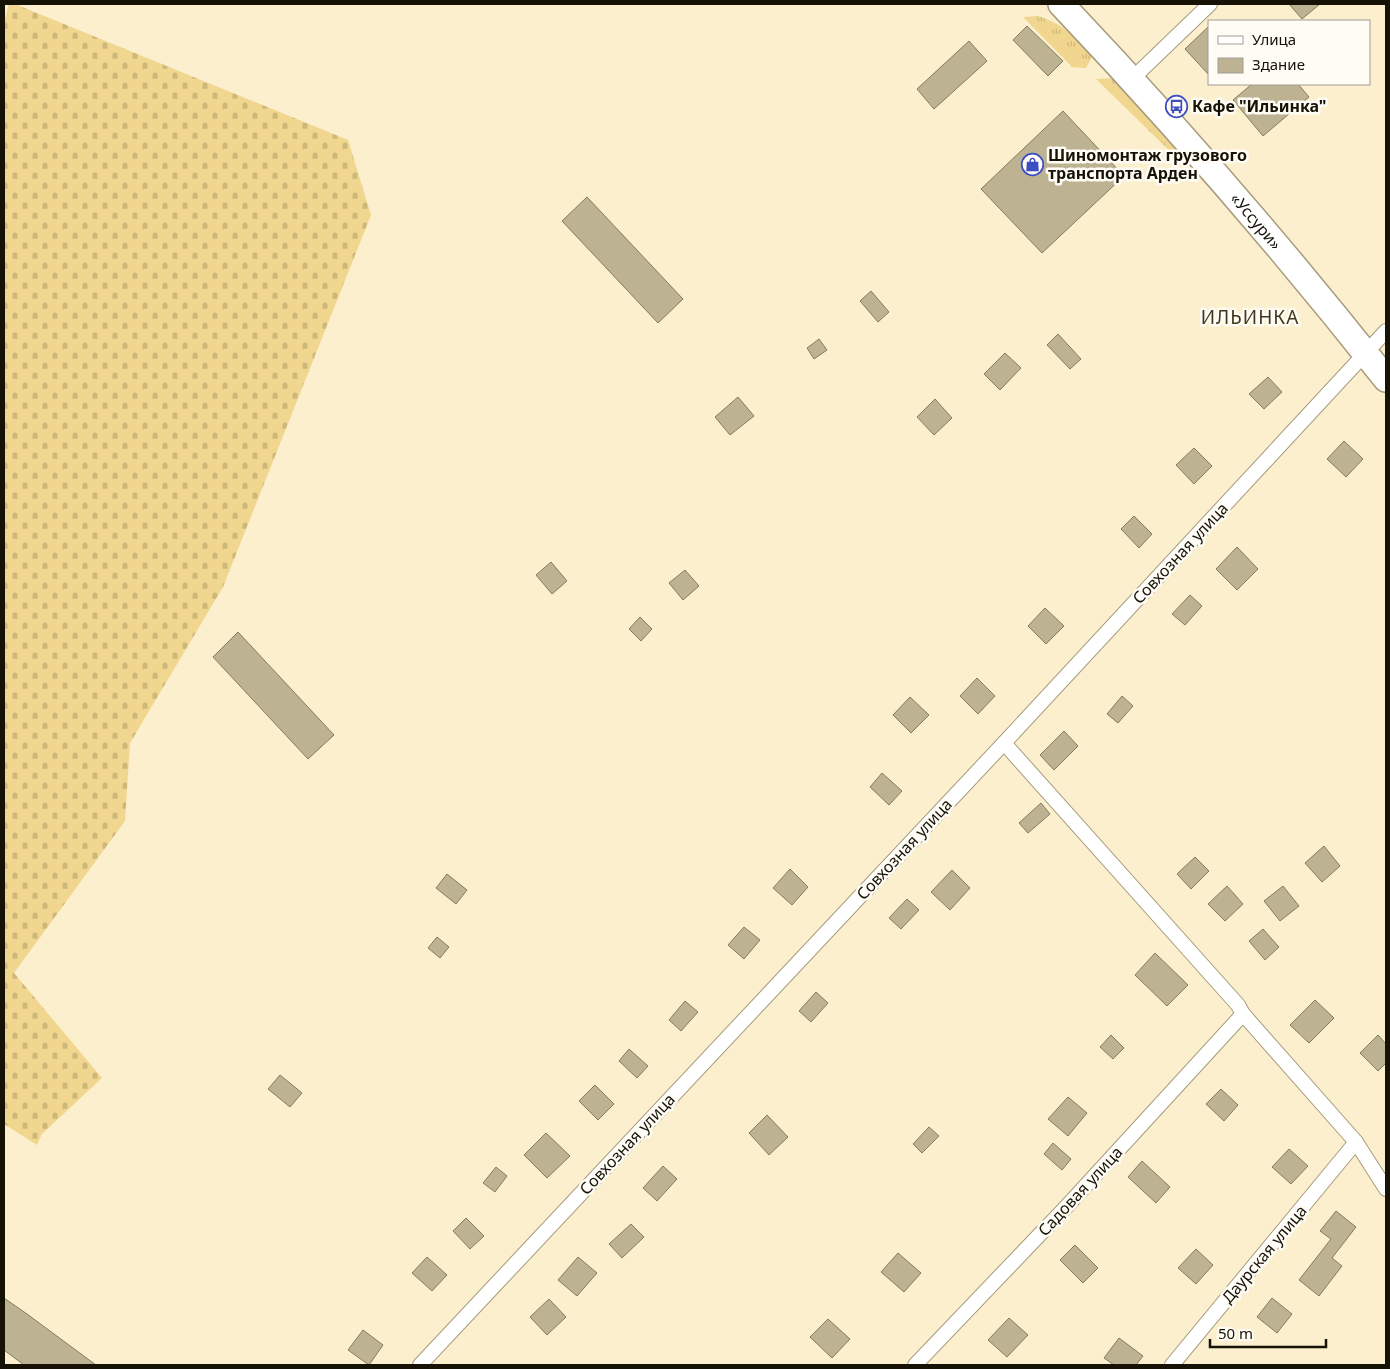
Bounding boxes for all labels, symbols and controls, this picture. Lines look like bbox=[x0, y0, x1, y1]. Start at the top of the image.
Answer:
legend bbox=[1208, 20, 1370, 85]
text: Улица bbox=[1252, 29, 1296, 49]
text: Здание bbox=[1252, 54, 1305, 74]
bus stop icon: Кафе "Ильинка" bbox=[1164, 94, 1188, 118]
place label: Кафе "Ильинка" bbox=[1192, 95, 1327, 117]
place label: Шиномонтаж грузового транспорта Арден bbox=[1048, 144, 1247, 184]
shop icon: Шиномонтаж грузового транспорта Арден bbox=[1020, 152, 1044, 176]
street label: «Уссури» bbox=[1226, 188, 1287, 254]
district label: ИЛЬИНКА bbox=[1201, 304, 1299, 330]
street label: Совхозная улица bbox=[1127, 498, 1233, 608]
street label: Совхозная улица bbox=[851, 794, 957, 904]
street label: Совхозная улица bbox=[574, 1089, 680, 1199]
street label: Садовая улица bbox=[1033, 1141, 1127, 1241]
street label: Даурская улица bbox=[1216, 1200, 1312, 1308]
scale bar bbox=[1210, 1316, 1326, 1348]
text: 50 m bbox=[1218, 1323, 1253, 1343]

